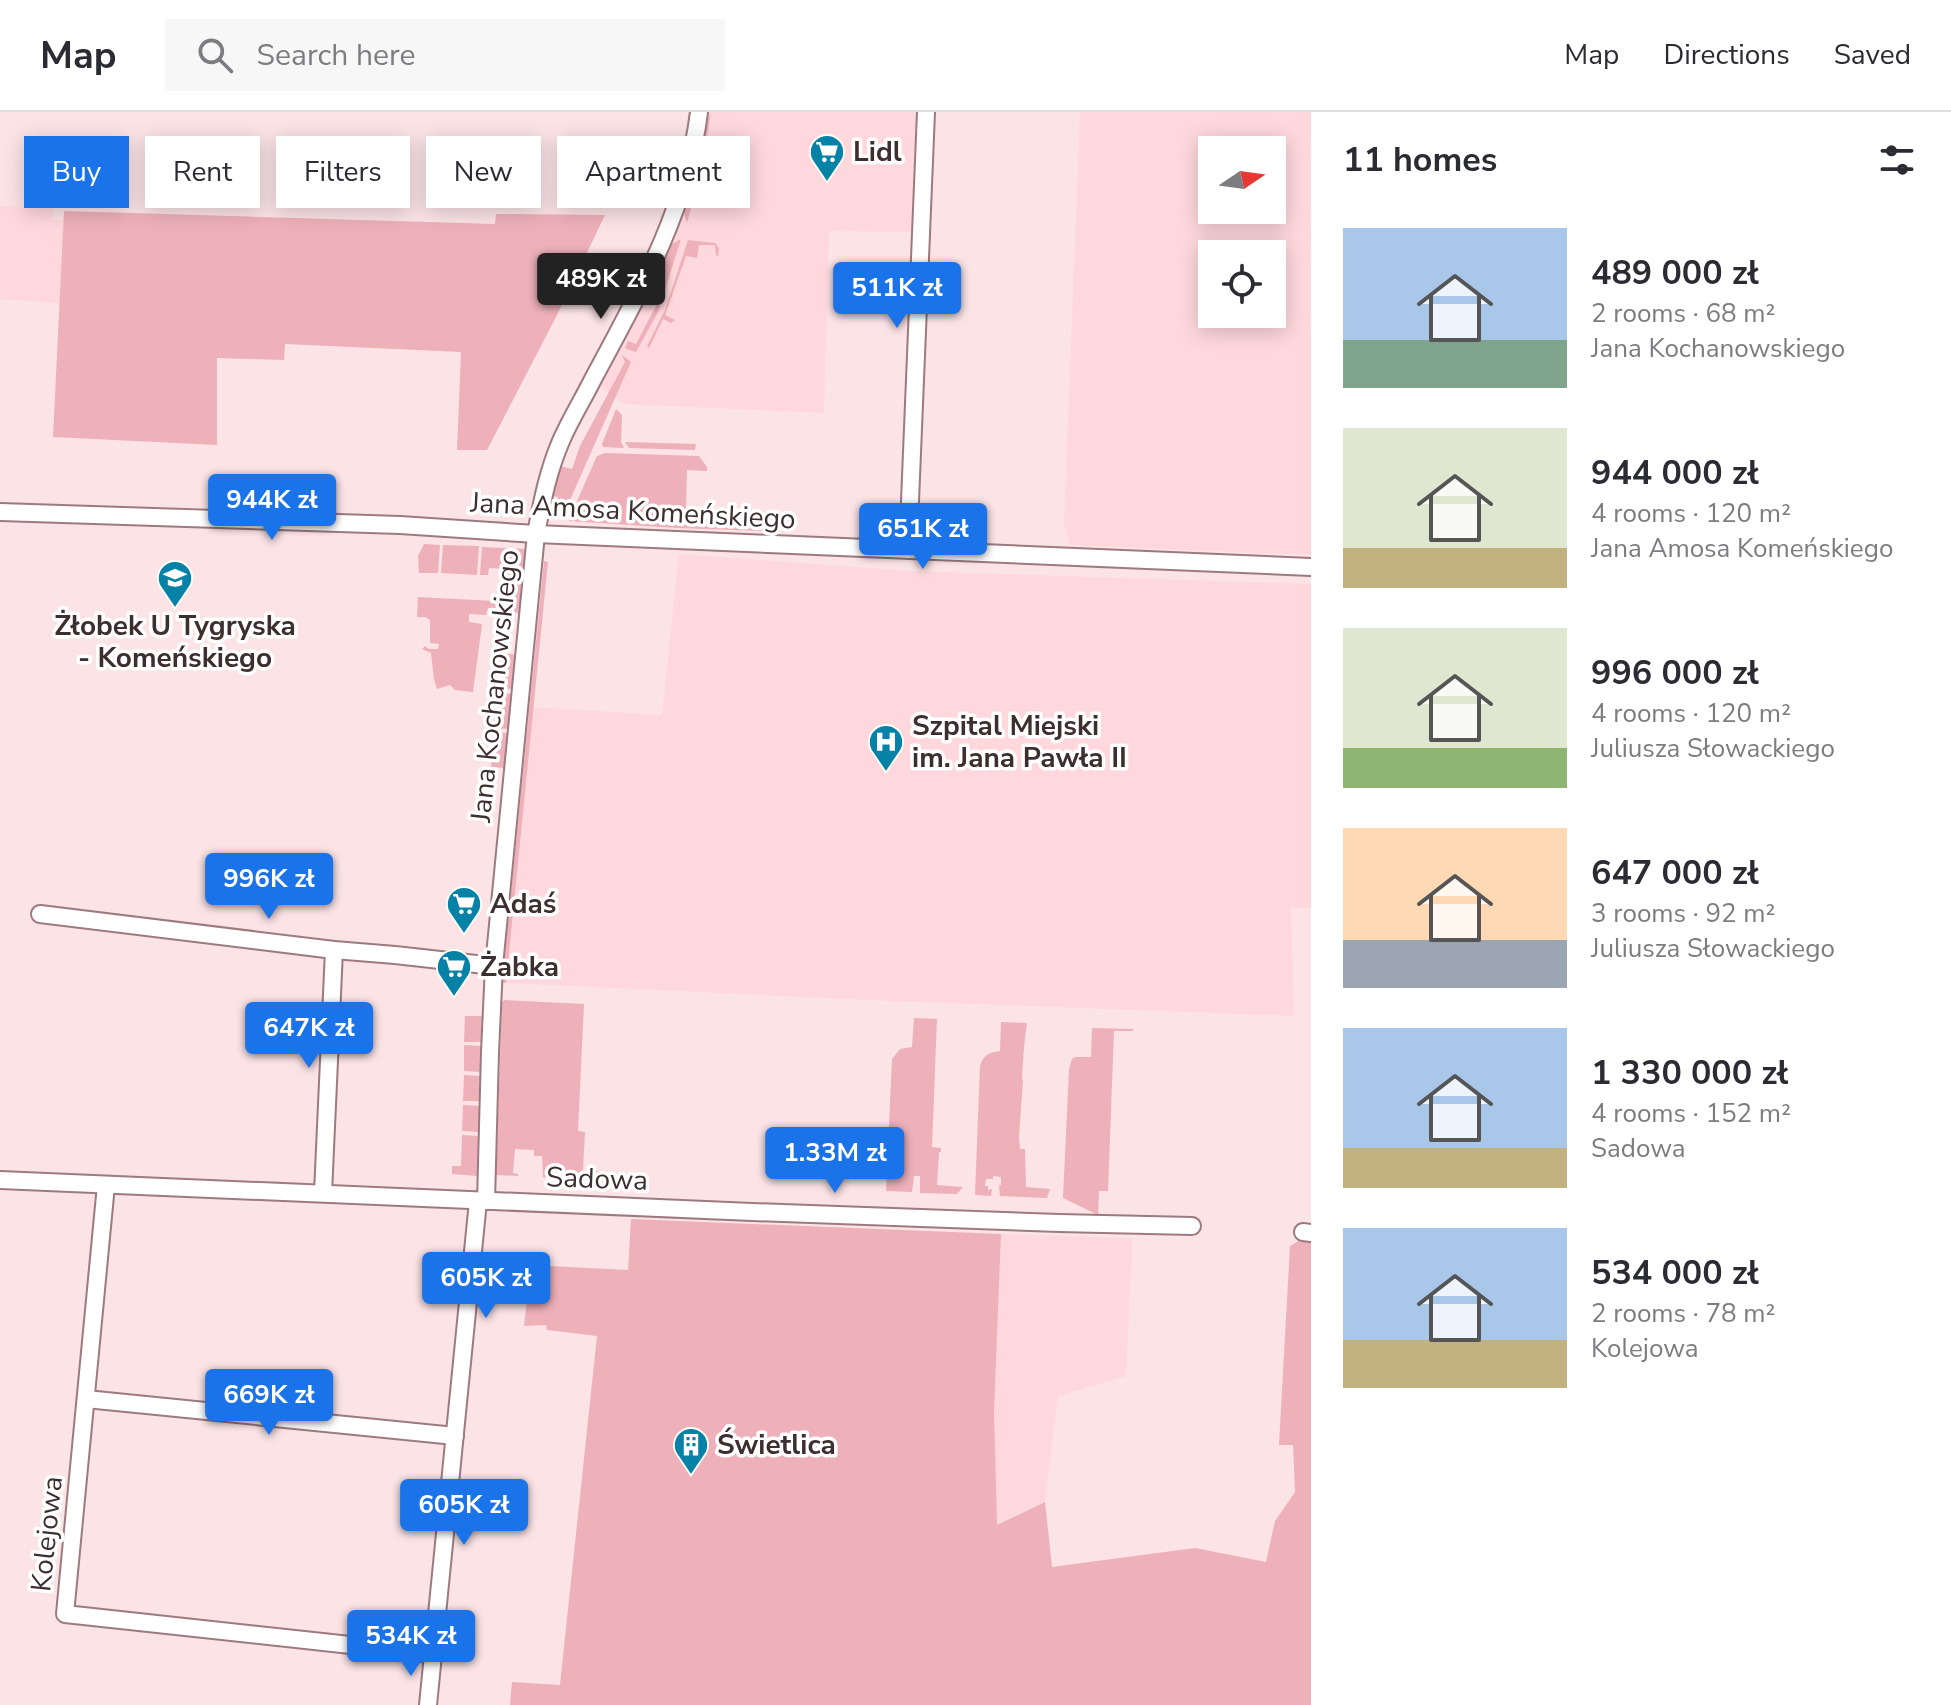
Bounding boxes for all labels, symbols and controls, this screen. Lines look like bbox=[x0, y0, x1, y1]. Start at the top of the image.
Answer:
search box bbox=[165, 19, 725, 91]
text: Map bbox=[40, 30, 117, 81]
icon: search bbox=[193, 33, 237, 77]
text: Search here bbox=[257, 35, 416, 76]
text: Map bbox=[1564, 36, 1619, 74]
text: Directions bbox=[1663, 36, 1790, 74]
text: Saved bbox=[1834, 36, 1911, 74]
supermarket icon: Lidl bbox=[808, 133, 846, 183]
place label: Lidl bbox=[853, 133, 902, 171]
chip: Buy bbox=[24, 136, 129, 208]
chip: Rent bbox=[145, 136, 260, 208]
chip: Filters bbox=[276, 136, 410, 208]
chip: New bbox=[426, 136, 541, 208]
chip: Apartment bbox=[557, 136, 750, 208]
north arrow bbox=[1198, 136, 1286, 224]
map controls bbox=[1198, 136, 1286, 328]
text: 11 homes bbox=[1343, 137, 1497, 183]
icon: filters bbox=[1875, 138, 1919, 182]
button: locate bbox=[1198, 240, 1286, 328]
text: 489 000 zł bbox=[1591, 250, 1759, 296]
pin: 489K zł bbox=[527, 253, 675, 321]
icon: home bbox=[1407, 260, 1503, 356]
text: 489K zł bbox=[555, 261, 647, 296]
pin: 511K zł bbox=[823, 262, 971, 330]
text: 511K zł bbox=[851, 270, 943, 305]
text: 2 rooms · 68 m² bbox=[1591, 296, 1775, 331]
text: Jana Kochanowskiego bbox=[1591, 331, 1845, 366]
text: 944 000 zł bbox=[1591, 450, 1759, 496]
icon: home bbox=[1407, 460, 1503, 556]
pin: 944K zł bbox=[198, 474, 346, 542]
text: 944K zł bbox=[226, 482, 318, 517]
street label: Jana Amosa Komeńskiego bbox=[468, 483, 797, 538]
text: 4 rooms · 120 m² bbox=[1591, 496, 1791, 531]
pin: 651K zł bbox=[849, 503, 997, 571]
text: 651K zł bbox=[877, 511, 969, 546]
text: Jana Amosa Komeńskiego bbox=[1591, 531, 1893, 566]
street label: Jana Kochanowskiego bbox=[462, 548, 528, 825]
school or university icon: Żłobek U Tygryska - Komeńskiego bbox=[156, 559, 194, 609]
place label: Żłobek U Tygryska - Komeńskiego bbox=[54, 607, 296, 677]
text: 996 000 zł bbox=[1591, 650, 1759, 696]
icon: home bbox=[1407, 660, 1503, 756]
text: 4 rooms · 120 m² bbox=[1591, 696, 1791, 731]
place label: Szpital Miejski im. Jana Pawła II bbox=[912, 707, 1127, 777]
hospital icon: Szpital Miejski im. Jana Pawła II bbox=[867, 723, 905, 773]
text: Juliusza Słowackiego bbox=[1591, 731, 1835, 766]
text: 647 000 zł bbox=[1591, 850, 1759, 896]
pin: 996K zł bbox=[195, 853, 343, 921]
icon: home bbox=[1407, 860, 1503, 956]
text: 996K zł bbox=[223, 861, 315, 896]
supermarket icon: Adaś bbox=[445, 885, 483, 935]
place label: Adaś bbox=[490, 885, 556, 923]
text: 3 rooms · 92 m² bbox=[1591, 896, 1775, 931]
text: Juliusza Słowackiego bbox=[1591, 931, 1835, 966]
supermarket icon: Żabka bbox=[435, 948, 473, 998]
place label: Żabka bbox=[480, 948, 559, 986]
pin: 647K zł bbox=[235, 1002, 383, 1070]
text: 647K zł bbox=[263, 1010, 355, 1045]
text: 1 330 000 zł bbox=[1591, 1050, 1788, 1096]
icon: home bbox=[1407, 1060, 1503, 1156]
text: 4 rooms · 152 m² bbox=[1591, 1096, 1791, 1131]
pin: 1.33M zł bbox=[752, 1127, 918, 1195]
text: Sadowa bbox=[1591, 1131, 1686, 1166]
text: 1.33M zł bbox=[783, 1135, 887, 1170]
street label: Sadowa bbox=[545, 1158, 649, 1200]
text: 534 000 zł bbox=[1591, 1250, 1759, 1296]
pin: 605K zł bbox=[412, 1252, 560, 1320]
text: 605K zł bbox=[440, 1260, 532, 1295]
icon: home bbox=[1407, 1260, 1503, 1356]
text: 2 rooms · 78 m² bbox=[1591, 1296, 1775, 1331]
text: Kolejowa bbox=[1591, 1331, 1699, 1366]
pin: 669K zł bbox=[195, 1369, 343, 1437]
text: 669K zł bbox=[223, 1377, 315, 1412]
building icon: Świetlica bbox=[672, 1426, 710, 1476]
place label: Świetlica bbox=[717, 1426, 836, 1464]
street label: Kolejowa bbox=[22, 1474, 72, 1594]
pin: 605K zł bbox=[390, 1479, 538, 1547]
text: 605K zł bbox=[418, 1487, 510, 1522]
pin: 534K zł bbox=[337, 1610, 485, 1678]
text: 534K zł bbox=[365, 1618, 457, 1653]

